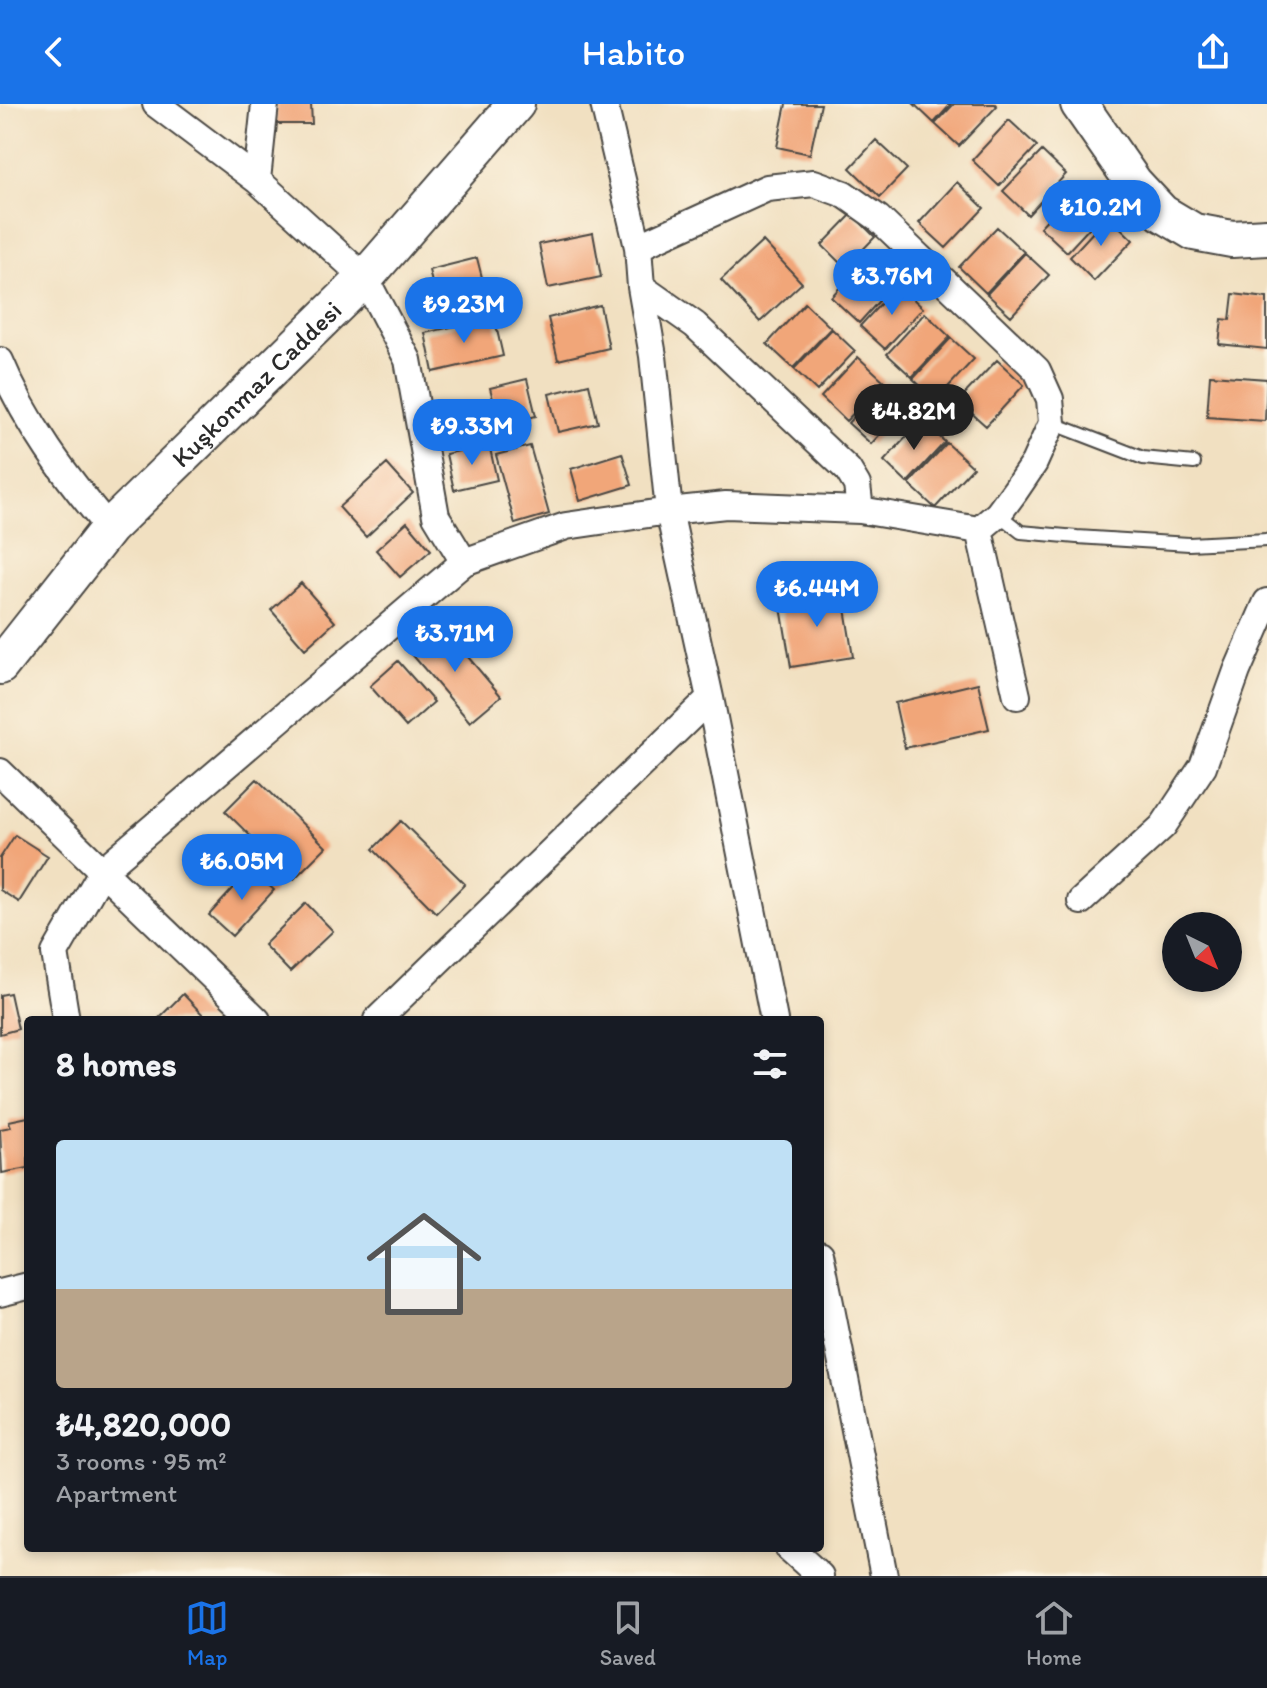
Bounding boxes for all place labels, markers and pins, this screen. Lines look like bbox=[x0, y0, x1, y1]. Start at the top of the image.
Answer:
pin: ₺10.2M bbox=[1036, 180, 1166, 248]
pin: ₺3.76M bbox=[827, 249, 957, 317]
pin: ₺9.23M bbox=[399, 277, 529, 345]
pin: ₺4.82M bbox=[849, 384, 979, 452]
pin: ₺9.33M bbox=[407, 399, 537, 467]
pin: ₺6.44M bbox=[752, 561, 882, 629]
pin: ₺3.71M bbox=[390, 606, 520, 674]
pin: ₺6.05M bbox=[177, 834, 307, 902]

